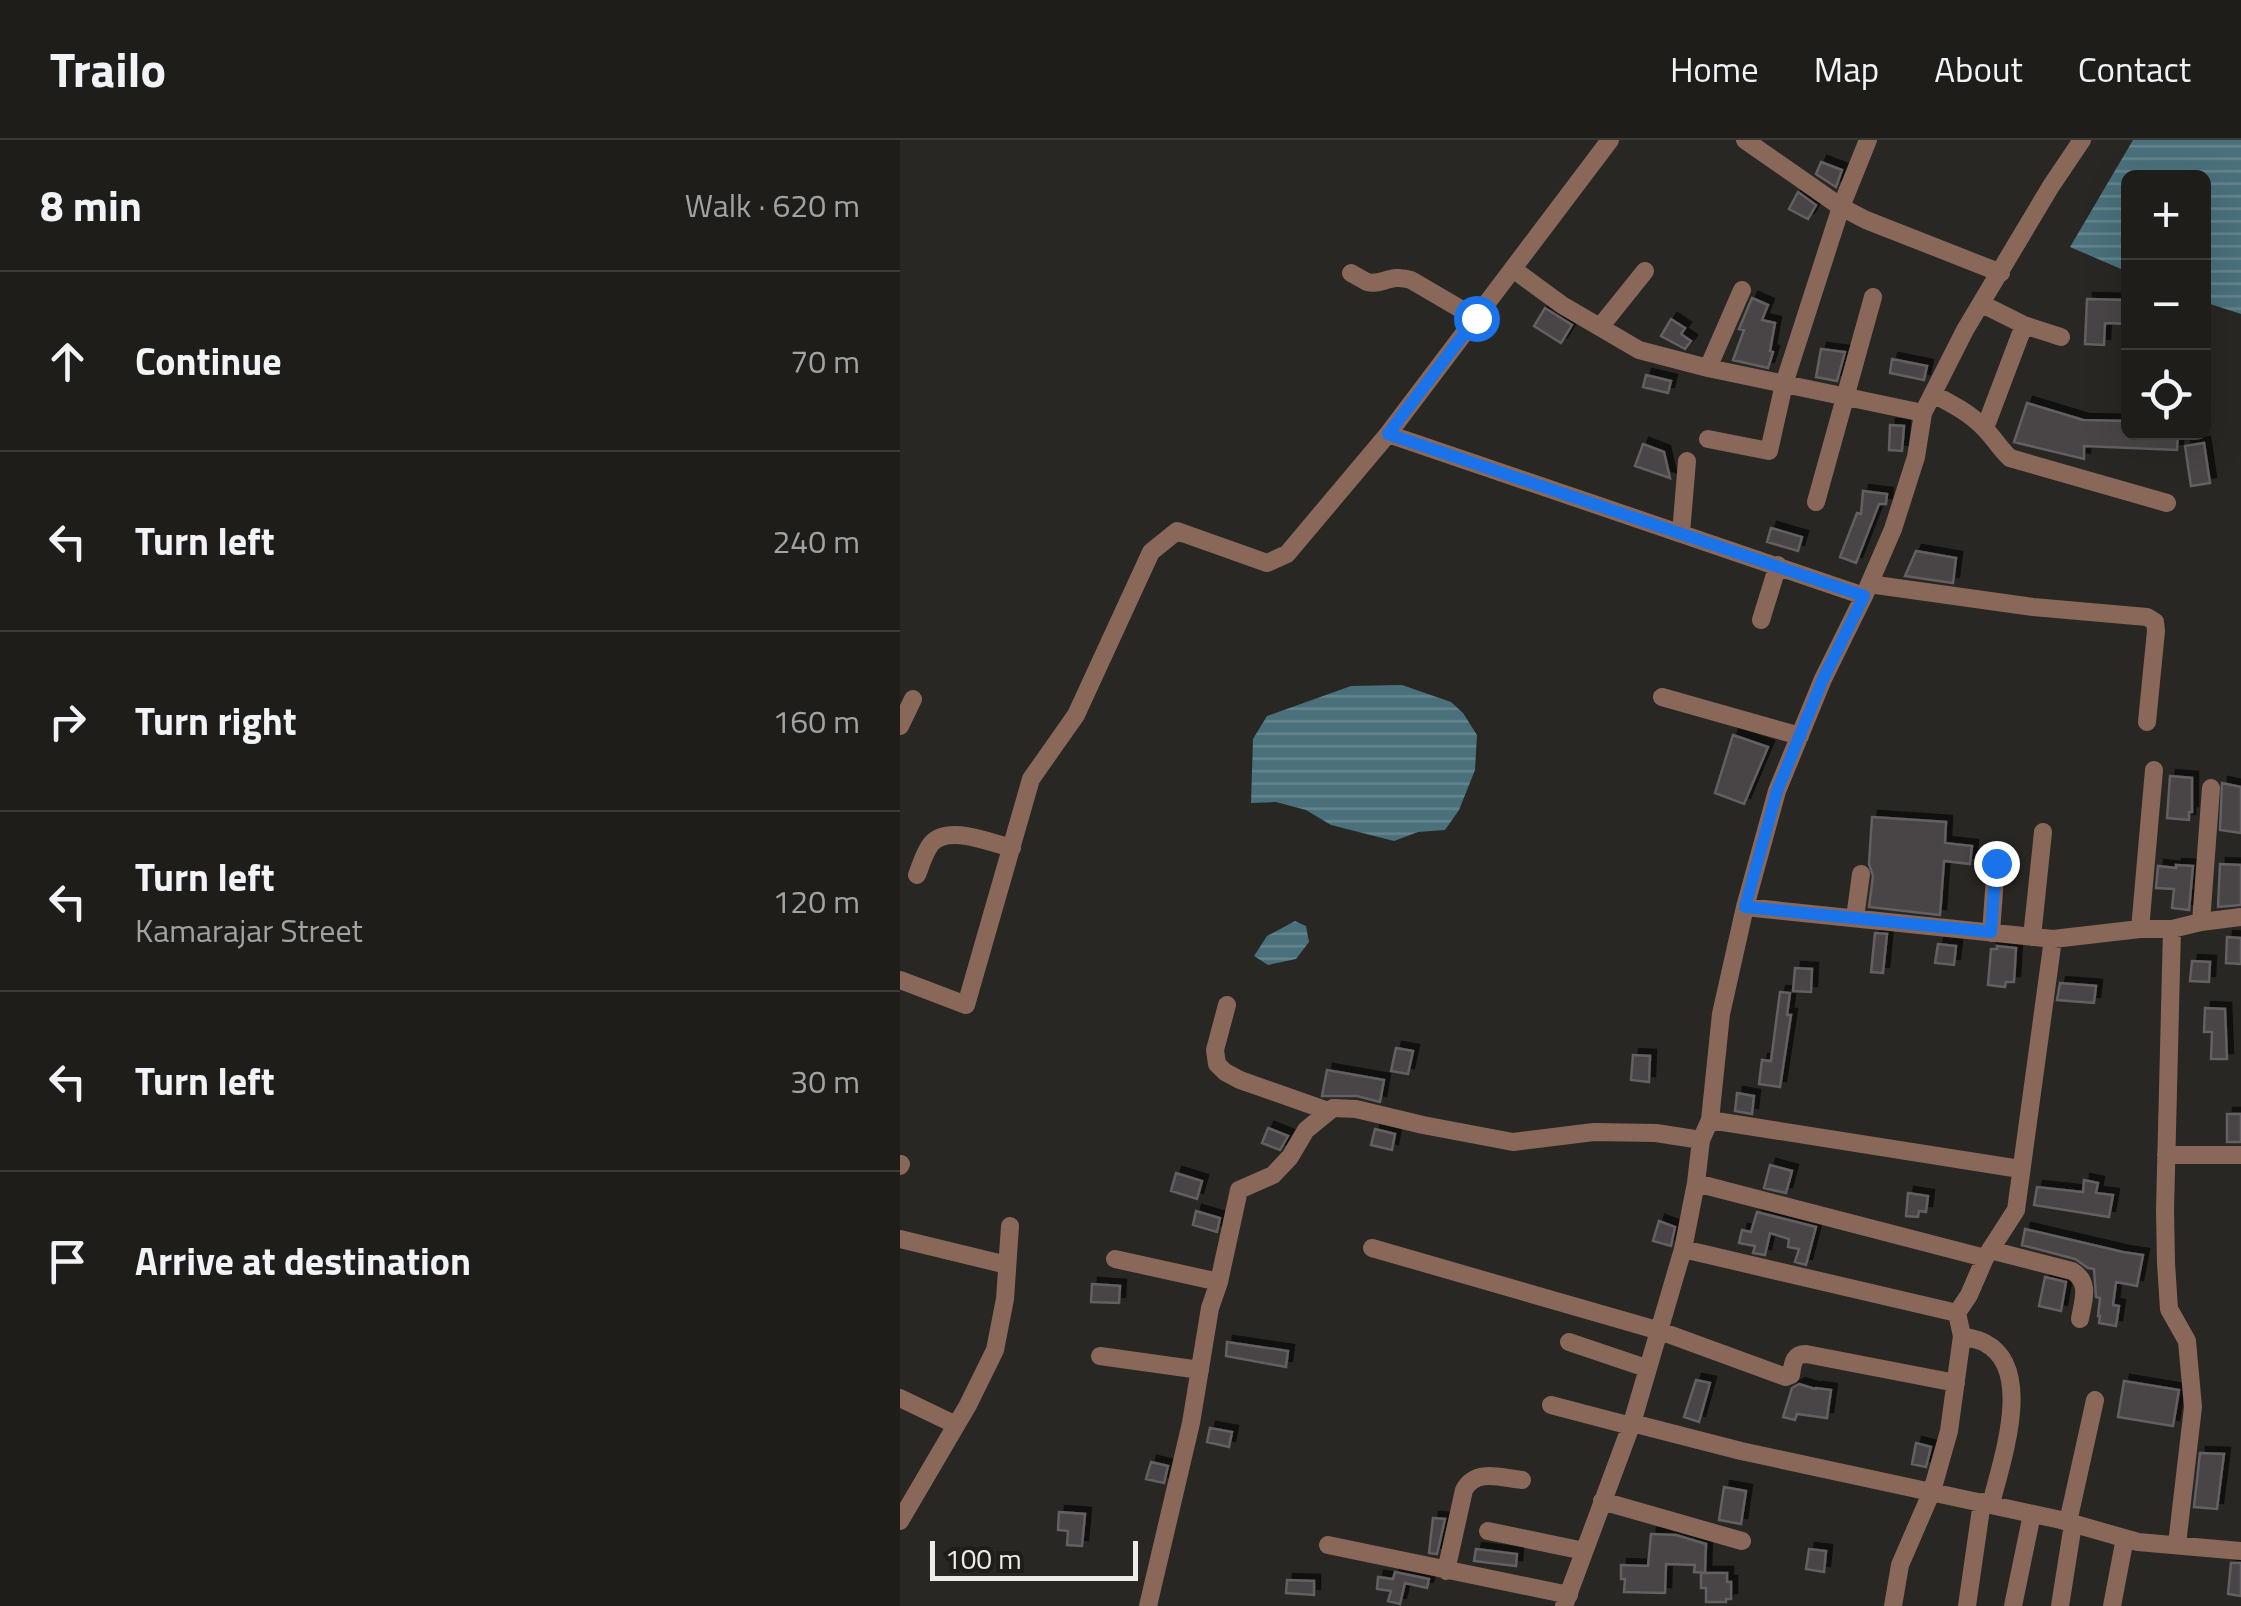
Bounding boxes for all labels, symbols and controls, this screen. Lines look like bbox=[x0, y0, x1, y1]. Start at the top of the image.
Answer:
text: Trailo bbox=[50, 33, 166, 106]
text: Home bbox=[1670, 42, 1759, 96]
text: Map bbox=[1814, 42, 1879, 96]
text: About bbox=[1934, 42, 2023, 96]
text: Contact bbox=[2078, 42, 2191, 96]
map controls bbox=[2121, 170, 2211, 440]
button: + bbox=[2121, 170, 2211, 260]
text: 8 min bbox=[40, 173, 142, 237]
text: Walk · 620 m bbox=[685, 181, 860, 229]
button: − bbox=[2121, 260, 2211, 350]
route start bbox=[1454, 296, 1500, 342]
text: Continue bbox=[135, 332, 282, 390]
icon: ahead bbox=[40, 334, 95, 389]
text: 70 m bbox=[790, 337, 860, 385]
button: locate bbox=[2121, 350, 2211, 440]
text: Turn left bbox=[135, 512, 275, 570]
icon: left bbox=[40, 514, 95, 569]
text: 240 m bbox=[772, 517, 860, 565]
text: Turn right bbox=[135, 692, 297, 750]
icon: right bbox=[40, 694, 95, 749]
text: 160 m bbox=[772, 697, 860, 745]
route end bbox=[1974, 841, 2020, 887]
text: Turn left bbox=[135, 848, 275, 906]
icon: left bbox=[40, 874, 95, 929]
text: 120 m bbox=[772, 877, 860, 925]
text: Kamarajar Street bbox=[135, 906, 363, 954]
text: Turn left bbox=[135, 1052, 275, 1110]
icon: left bbox=[40, 1054, 95, 1109]
text: 30 m bbox=[790, 1057, 860, 1105]
text: Arrive at destination bbox=[135, 1232, 471, 1290]
icon: arrive bbox=[40, 1234, 95, 1289]
scale bar bbox=[930, 1536, 1138, 1580]
text: 100 m bbox=[945, 1537, 1022, 1580]

